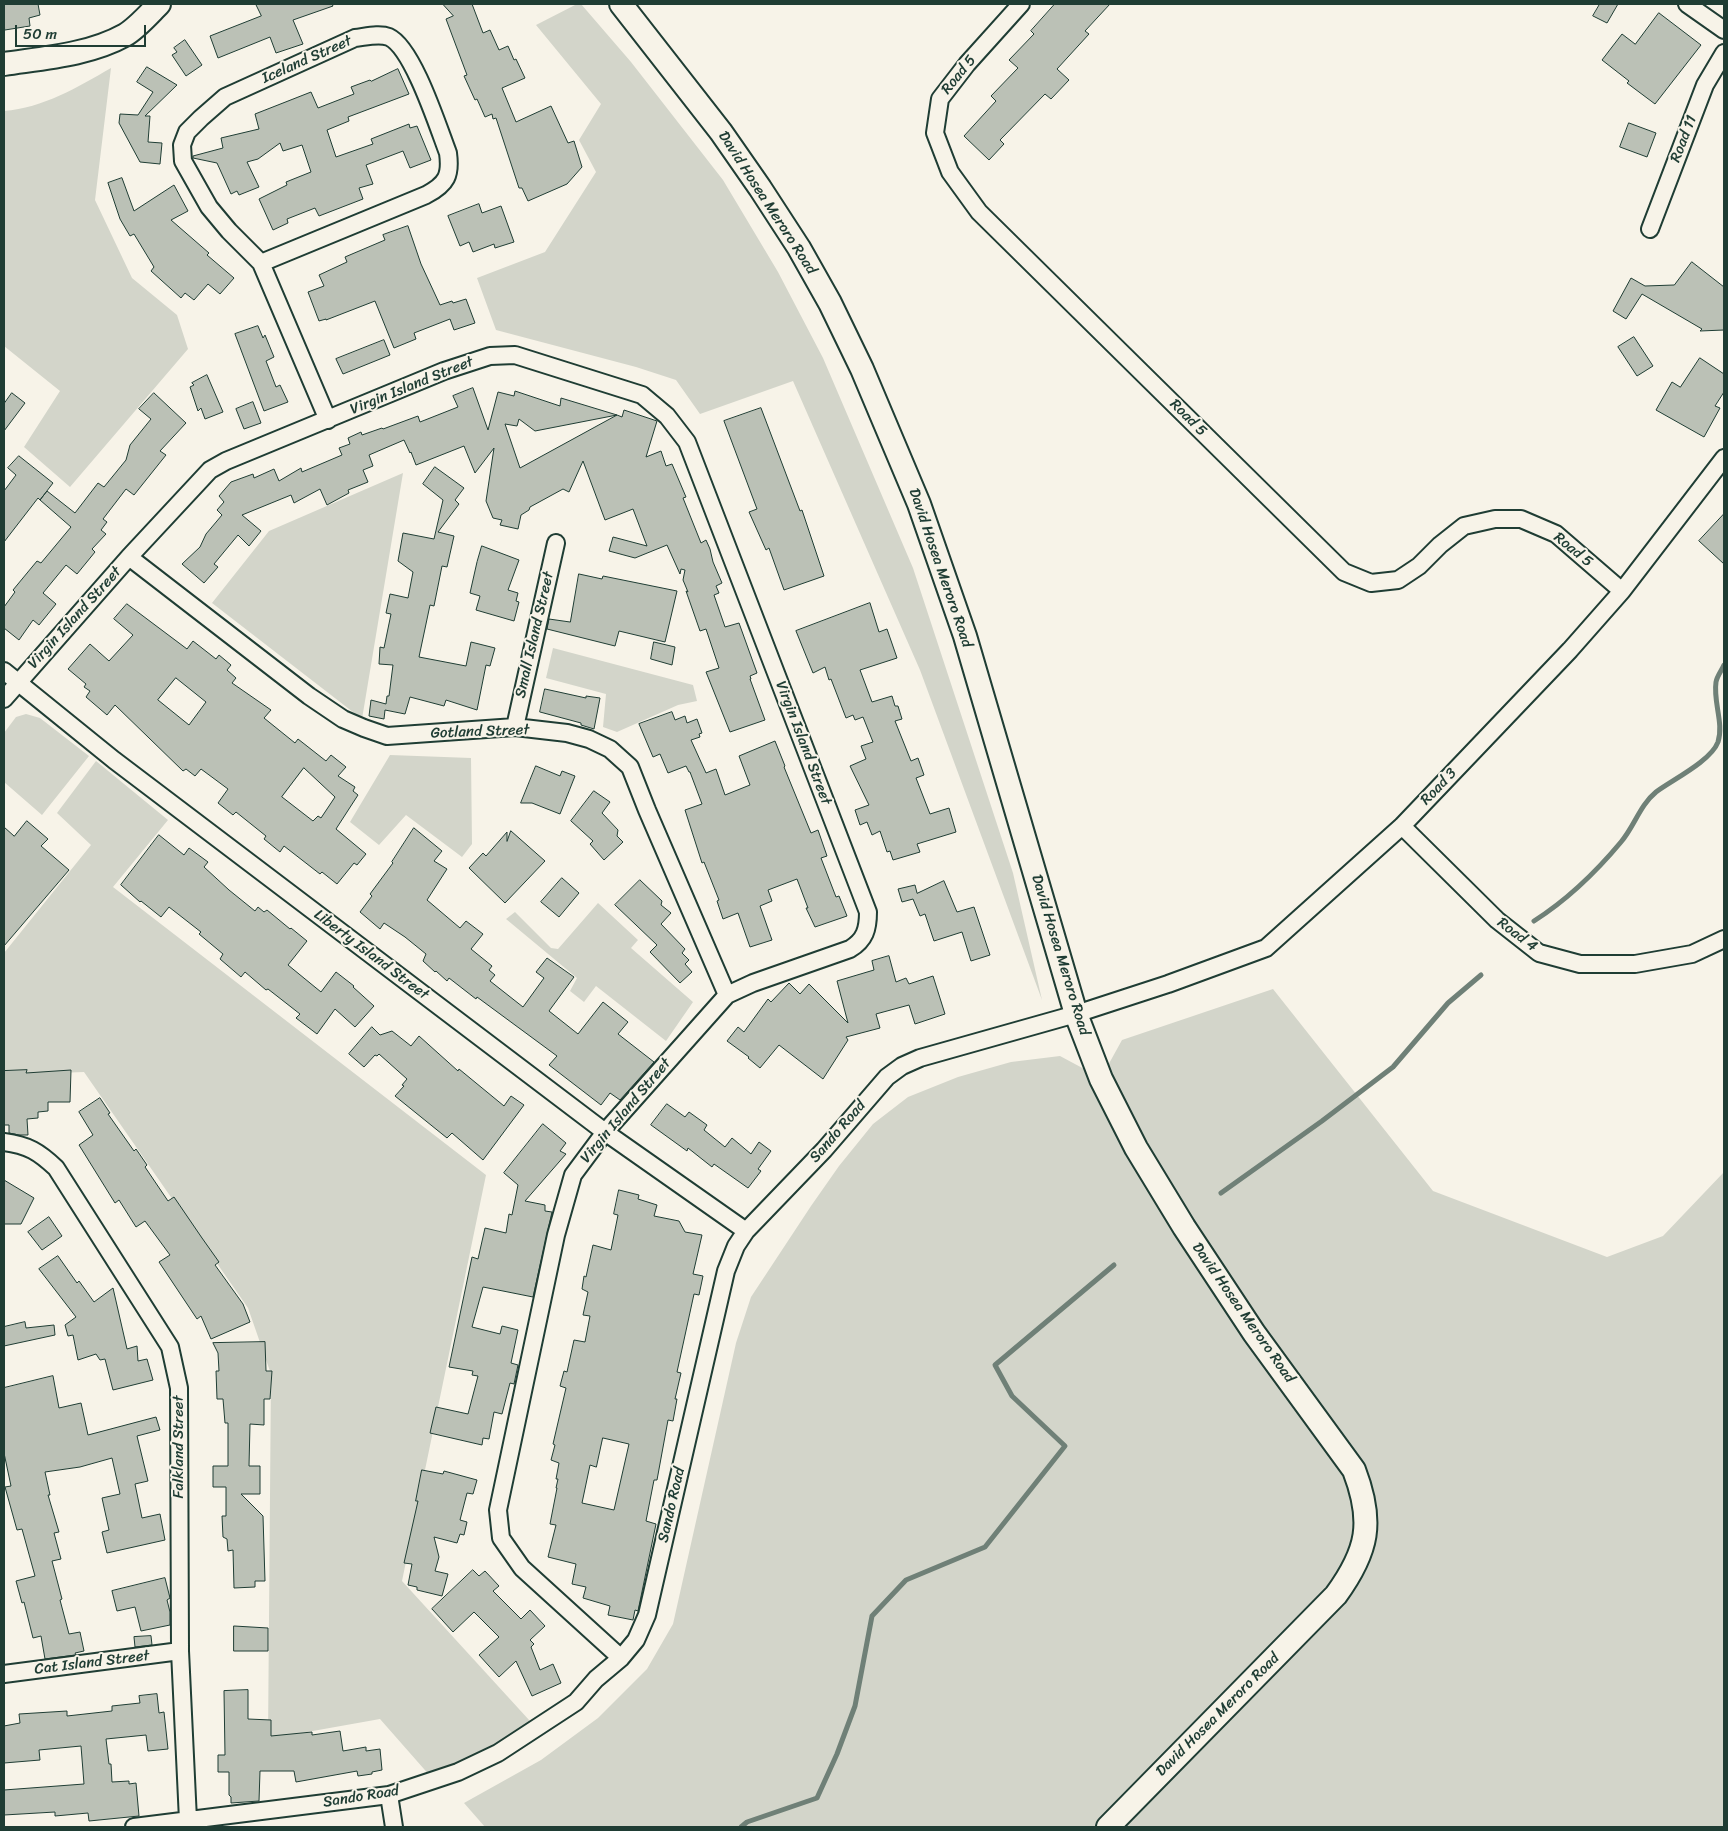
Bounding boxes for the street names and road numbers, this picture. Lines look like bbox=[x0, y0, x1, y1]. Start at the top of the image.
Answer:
street label: Iceland Street bbox=[259, 32, 355, 88]
street label: Road 5 bbox=[938, 52, 980, 98]
street label: Road 11 bbox=[1667, 113, 1701, 165]
street label: David Hosea Meroro Road bbox=[714, 128, 820, 278]
street label: Virgin Island Street bbox=[348, 353, 476, 419]
street label: Road 5 bbox=[1166, 396, 1210, 440]
street label: David Hosea Meroro Road bbox=[904, 486, 976, 650]
street label: Road 5 bbox=[1550, 529, 1596, 571]
street label: Virgin Island Street bbox=[24, 563, 126, 673]
street label: Small Island Street bbox=[512, 570, 558, 700]
street label: Virgin Island Street bbox=[771, 679, 835, 807]
street label: Gotland Street bbox=[430, 721, 530, 743]
street label: Road 3 bbox=[1417, 765, 1461, 809]
street label: David Hosea Meroro Road bbox=[1027, 872, 1093, 1038]
street label: Liberty Island Street bbox=[310, 906, 432, 1004]
street label: Road 4 bbox=[1493, 914, 1541, 956]
street label: Virgin Island Street bbox=[577, 1055, 675, 1167]
street label: Sando Road bbox=[806, 1097, 870, 1167]
street label: David Hosea Meroro Road bbox=[1188, 1239, 1298, 1387]
street label: Falkland Street bbox=[170, 1395, 188, 1499]
street label: Sando Road bbox=[655, 1466, 689, 1544]
street label: Cat Island Street bbox=[34, 1647, 150, 1679]
street label: David Hosea Meroro Road bbox=[1153, 1650, 1283, 1780]
street label: Sando Road bbox=[322, 1782, 400, 1812]

